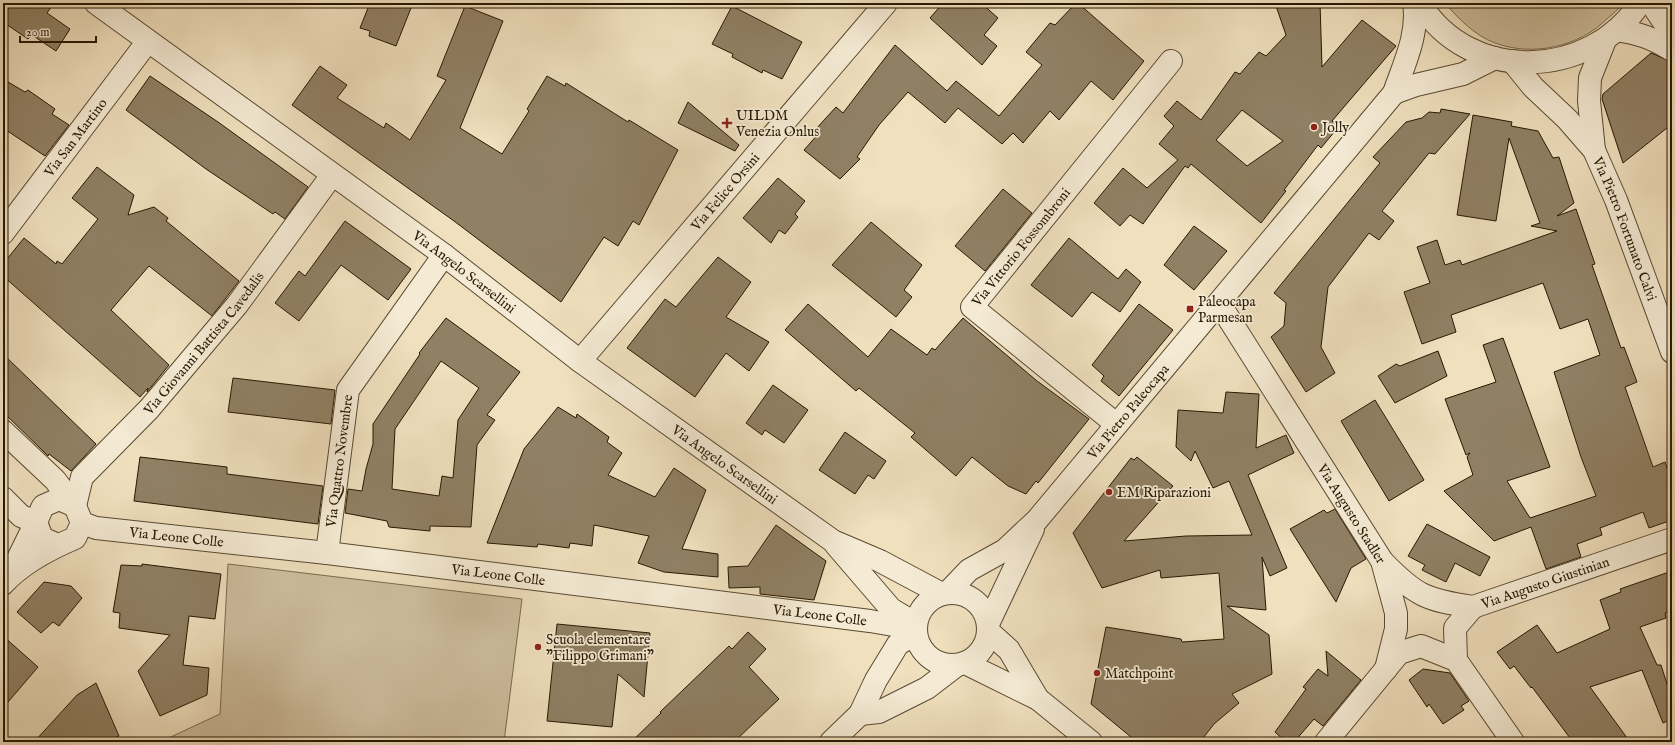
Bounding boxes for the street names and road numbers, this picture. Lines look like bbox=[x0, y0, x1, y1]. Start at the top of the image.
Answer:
street label: Via San Martino bbox=[40, 95, 112, 181]
street label: Via Felice Orsini bbox=[687, 149, 764, 236]
street label: Via Pietro Fortunato Calvi bbox=[1588, 153, 1660, 304]
street label: Via Vittorio Fossombroni bbox=[968, 184, 1075, 311]
street label: Via Angelo Scarsellini bbox=[408, 226, 520, 318]
street label: Via Giovanni Battista Cavedalis bbox=[139, 268, 269, 420]
street label: Via Pietro Paleocapa bbox=[1083, 360, 1174, 464]
street label: Via Quattro Novembre bbox=[322, 393, 357, 529]
street label: Via Angelo Scarsellini bbox=[667, 421, 781, 509]
street label: Via Augusto Stadler bbox=[1312, 460, 1389, 567]
street label: Via Leone Colle bbox=[128, 524, 225, 552]
street label: Via Augusto Giustinian bbox=[1478, 553, 1613, 614]
street label: Via Leone Colle bbox=[449, 561, 547, 590]
street label: Via Leone Colle bbox=[771, 601, 868, 631]

